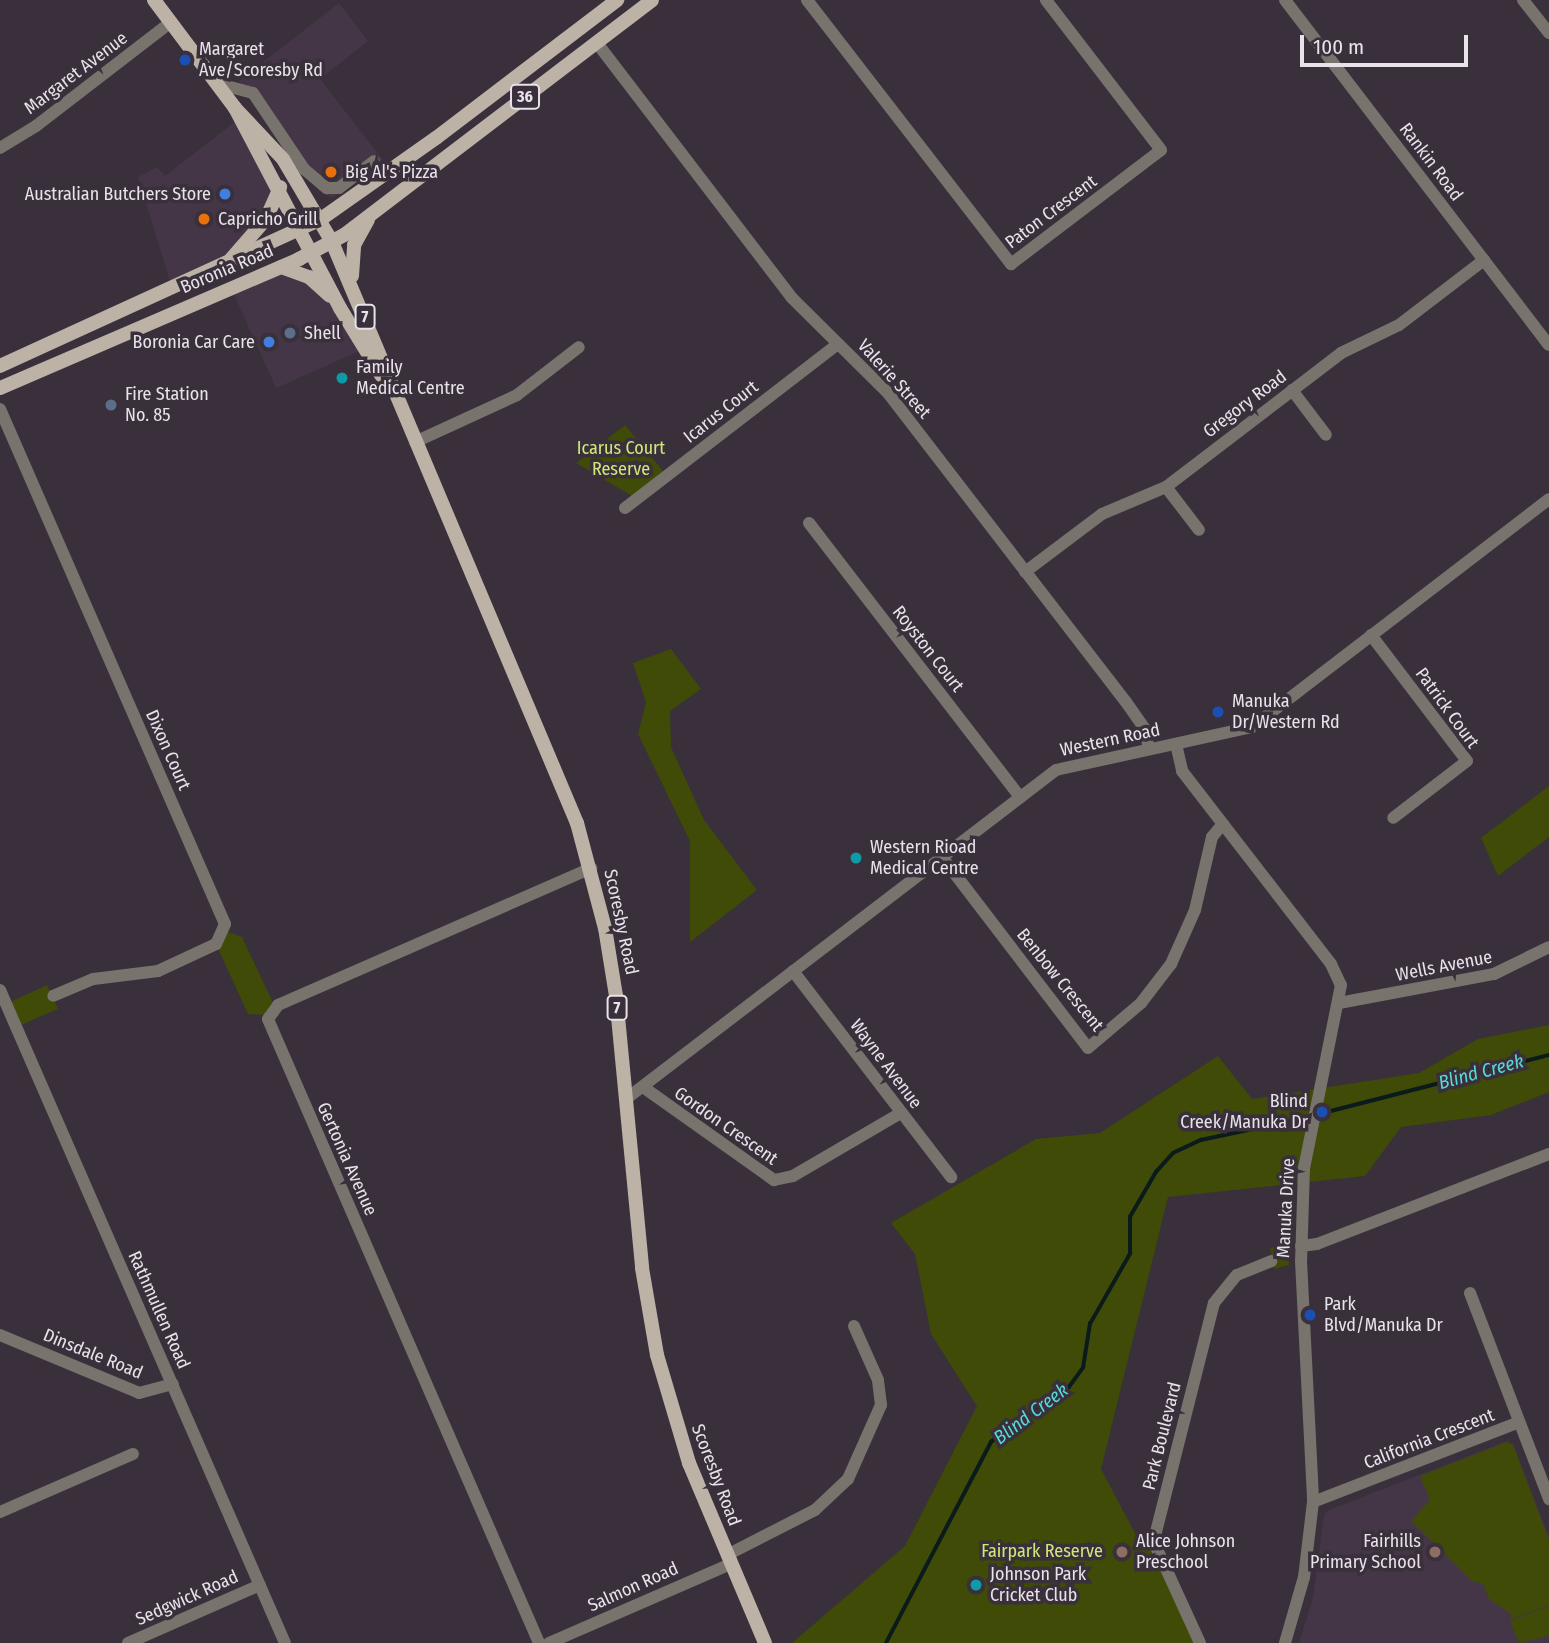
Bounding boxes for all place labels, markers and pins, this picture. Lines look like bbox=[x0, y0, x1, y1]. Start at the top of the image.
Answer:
place label: Margaret Ave/Scoresby Rd bbox=[199, 39, 323, 82]
marker: Margaret Ave/Scoresby Rd bbox=[177, 52, 193, 68]
place label: Big Al's Pizza bbox=[345, 161, 438, 183]
marker: Big Al's Pizza bbox=[323, 164, 339, 180]
place label: Australian Butchers Store bbox=[25, 183, 211, 205]
marker: Australian Butchers Store bbox=[217, 186, 233, 202]
place label: Capricho Grill bbox=[218, 208, 318, 230]
marker: Capricho Grill bbox=[196, 211, 212, 227]
place label: Shell bbox=[304, 322, 341, 344]
marker: Shell bbox=[282, 325, 298, 341]
place label: Boronia Car Care bbox=[133, 331, 255, 353]
marker: Boronia Car Care bbox=[261, 334, 277, 350]
place label: Family Medical Centre bbox=[356, 357, 465, 400]
marker: Family Medical Centre bbox=[334, 370, 350, 386]
place label: Fire Station No. 85 bbox=[125, 384, 209, 426]
marker: Fire Station No. 85 bbox=[103, 397, 119, 413]
place label: Manuka Dr/Western Rd bbox=[1232, 691, 1340, 734]
marker: Manuka Dr/Western Rd bbox=[1210, 704, 1226, 720]
place label: Western Rioad Medical Centre bbox=[870, 837, 979, 880]
marker: Western Rioad Medical Centre bbox=[848, 850, 864, 866]
place label: Blind Creek/Manuka Dr bbox=[1180, 1091, 1308, 1134]
marker: Blind Creek/Manuka Dr bbox=[1314, 1104, 1330, 1120]
place label: Park Blvd/Manuka Dr bbox=[1324, 1294, 1443, 1336]
marker: Park Blvd/Manuka Dr bbox=[1302, 1307, 1318, 1323]
place label: Alice Johnson Preschool bbox=[1136, 1531, 1235, 1574]
place label: Fairhills Primary School bbox=[1310, 1531, 1421, 1574]
marker: Alice Johnson Preschool bbox=[1114, 1544, 1130, 1560]
marker: Fairhills Primary School bbox=[1427, 1544, 1443, 1560]
place label: Johnson Park Cricket Club bbox=[990, 1564, 1086, 1606]
marker: Johnson Park Cricket Club bbox=[968, 1577, 984, 1593]

